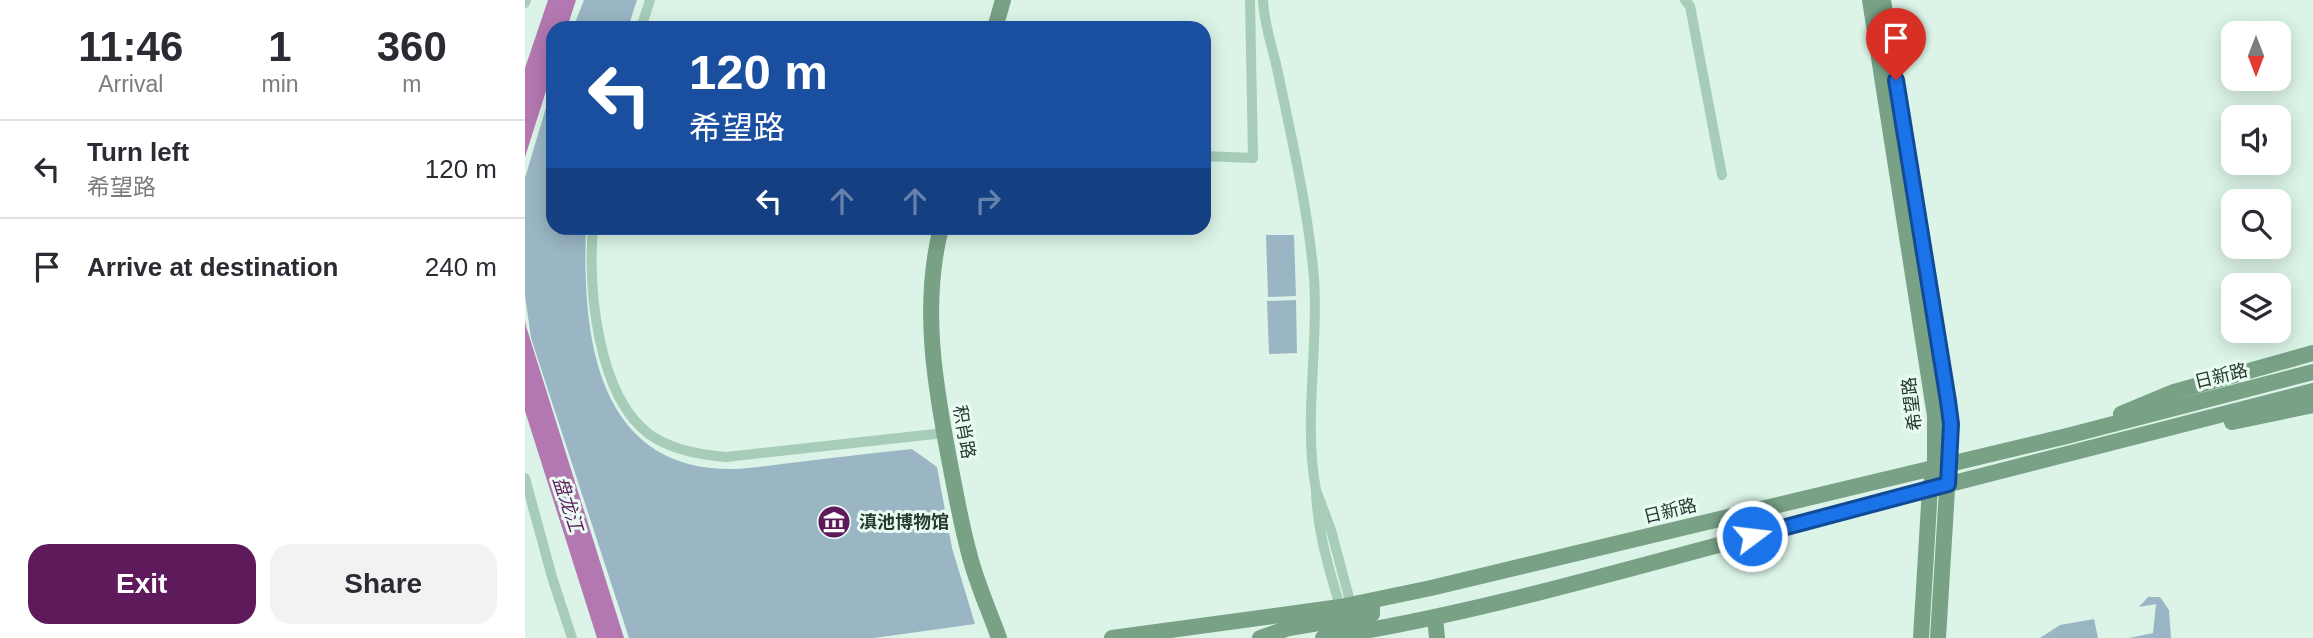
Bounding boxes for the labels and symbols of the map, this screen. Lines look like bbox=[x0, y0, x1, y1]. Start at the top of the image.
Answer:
pin bbox=[1866, 8, 1926, 80]
north arrow bbox=[2221, 21, 2291, 91]
street label: 日新路 bbox=[2192, 360, 2250, 392]
street label: 希望路 bbox=[1899, 376, 1925, 432]
street label: 积肖路 bbox=[949, 404, 979, 460]
water label: 盘龙江 bbox=[549, 474, 587, 536]
street label: 日新路 bbox=[1641, 495, 1699, 527]
position arrow bbox=[1715, 499, 1789, 573]
museum icon: 滇池博物馆 bbox=[815, 503, 853, 541]
place label: 滇池博物馆 bbox=[859, 512, 949, 532]

